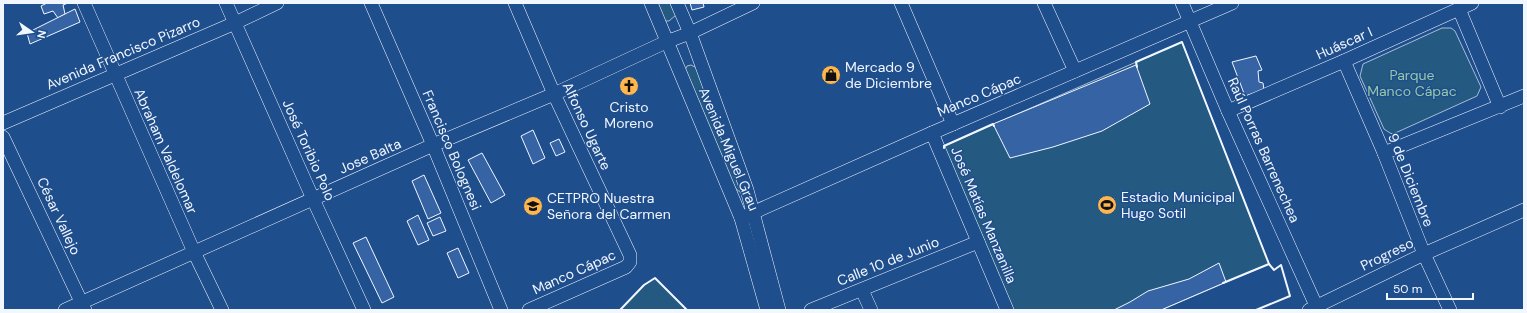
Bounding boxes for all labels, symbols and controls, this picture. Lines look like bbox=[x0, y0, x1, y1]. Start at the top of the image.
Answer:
north arrow bbox=[12, 12, 52, 52]
street label: Avenida Francisco Pizarro bbox=[43, 12, 203, 94]
street label: Huáscar I bbox=[1313, 23, 1375, 63]
text: N bbox=[34, 29, 49, 40]
place label: Mercado 9 de Diciembre bbox=[845, 58, 932, 92]
shop icon: Mercado 9 de Diciembre bbox=[820, 64, 842, 86]
park label: Parque Manco Cápac bbox=[1367, 66, 1457, 100]
street label: Manco Cápac bbox=[934, 69, 1024, 121]
church icon: Cristo Moreno bbox=[618, 75, 640, 97]
street label: Raúl Porras Barrenechea bbox=[1224, 75, 1304, 225]
street label: Alfonso Ugarte bbox=[559, 79, 615, 173]
street label: Abraham Valdelomar bbox=[130, 85, 202, 217]
street label: Avenida Miguel Grau bbox=[695, 85, 763, 213]
street label: Francisco Bolognesi bbox=[419, 87, 485, 213]
street label: José Toribio Polo bbox=[279, 97, 339, 203]
place label: Cristo Moreno bbox=[604, 98, 654, 132]
street label: 9 de Diciembre bbox=[1384, 131, 1438, 229]
street label: Jose Balta bbox=[336, 134, 404, 178]
street label: José Matías Manzanilla bbox=[947, 144, 1021, 286]
street label: César Vallejo bbox=[33, 174, 85, 258]
place label: Estadio Municipal Hugo Sotil bbox=[1121, 188, 1235, 222]
place label: CETPRO Nuestra Señora del Carmen bbox=[547, 189, 671, 223]
sports icon: Estadio Municipal Hugo Sotil bbox=[1096, 194, 1118, 216]
school or university icon: CETPRO Nuestra Señora del Carmen bbox=[522, 195, 544, 217]
street label: Calle 10 de Junio bbox=[834, 232, 942, 290]
street label: Progreso bbox=[1357, 233, 1417, 275]
street label: Manco Cápac bbox=[529, 246, 619, 298]
scale bar bbox=[1387, 275, 1473, 301]
text: 50 m bbox=[1393, 281, 1422, 297]

